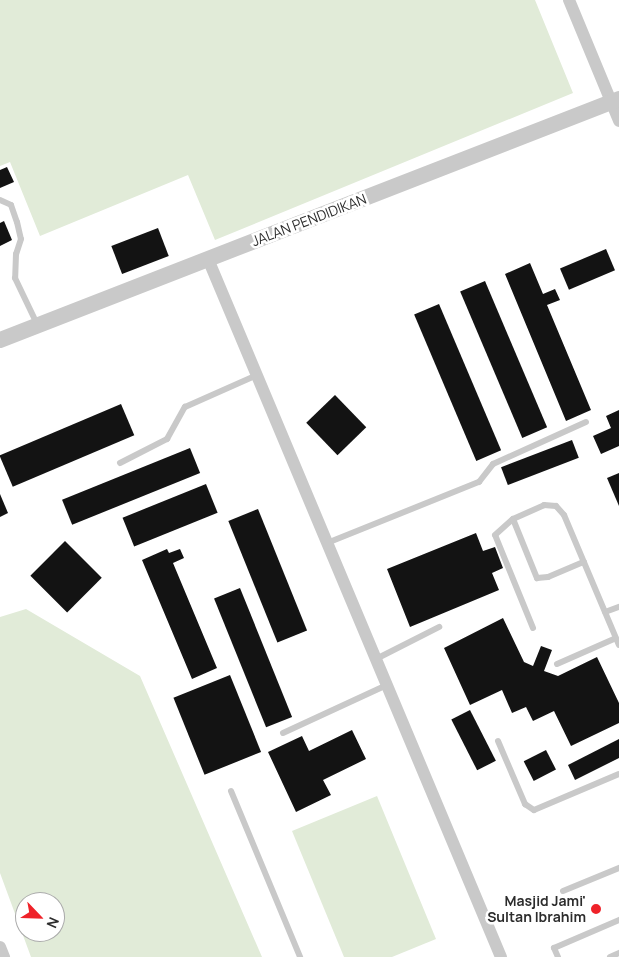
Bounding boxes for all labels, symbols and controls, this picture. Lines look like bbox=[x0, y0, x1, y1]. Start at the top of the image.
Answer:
street label: JALAN PENDIDIKAN bbox=[249, 190, 369, 250]
north arrow bbox=[15, 892, 65, 942]
place label: Masjid Jami' Sultan Ibrahim bbox=[487, 893, 586, 926]
marker: Masjid Jami' Sultan Ibrahim bbox=[590, 903, 602, 915]
text: N bbox=[43, 914, 64, 931]

